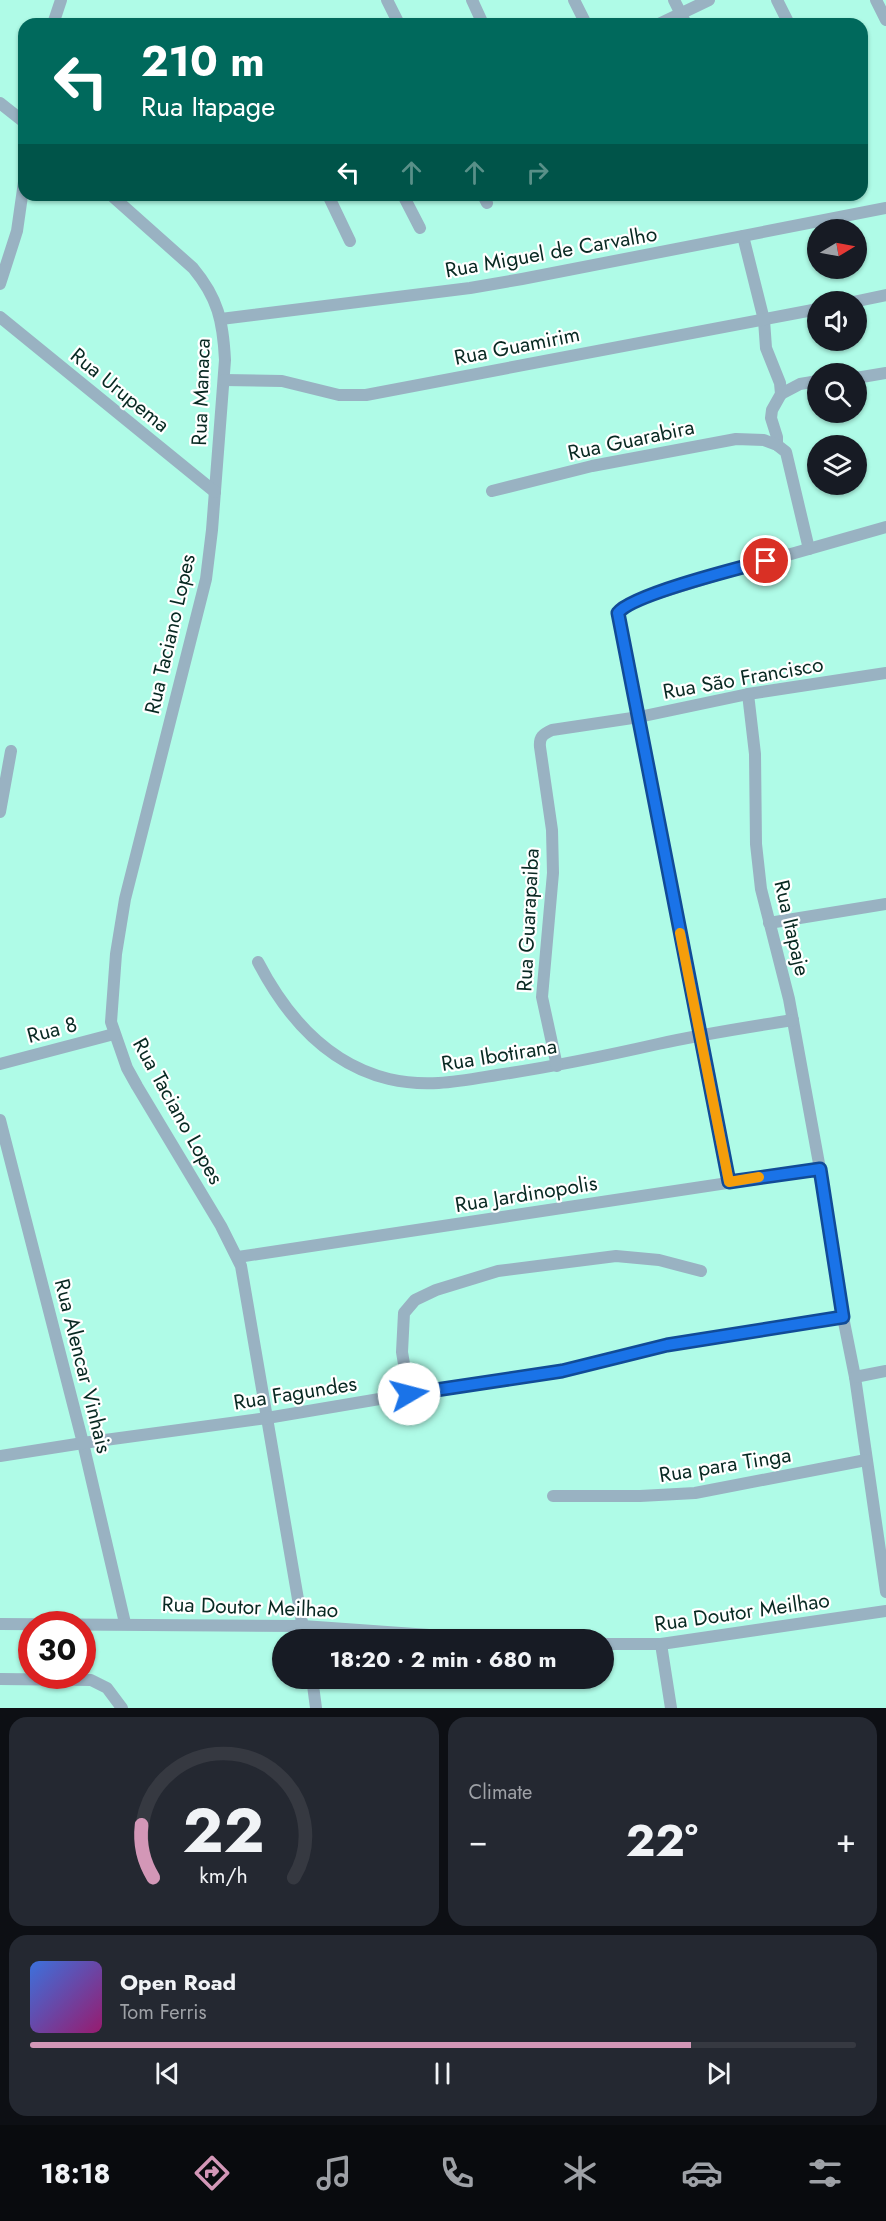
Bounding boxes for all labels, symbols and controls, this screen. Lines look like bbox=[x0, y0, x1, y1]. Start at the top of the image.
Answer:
text: 210 m bbox=[141, 31, 265, 92]
icon: left bbox=[42, 42, 120, 120]
text: Rua Itapage bbox=[141, 87, 275, 126]
icon: left bbox=[332, 156, 365, 189]
icon: ahead bbox=[395, 156, 428, 189]
icon: ahead bbox=[458, 156, 491, 189]
icon: right bbox=[521, 156, 554, 189]
street label: Rua Miguel de Carvalho bbox=[443, 219, 659, 285]
north arrow bbox=[807, 219, 867, 279]
map controls bbox=[807, 219, 867, 495]
button: sound bbox=[807, 291, 867, 351]
street label: Rua Guamirim bbox=[452, 319, 582, 373]
street label: Rua Manaca bbox=[184, 338, 218, 446]
street label: Rua Urupema bbox=[64, 341, 176, 439]
button: search bbox=[807, 363, 867, 423]
street label: Rua Guarabira bbox=[565, 412, 697, 468]
button: layers bbox=[807, 435, 867, 495]
pin bbox=[740, 535, 791, 586]
icon: arrive bbox=[749, 544, 782, 577]
street label: Rua Taciano Lopes bbox=[137, 551, 203, 717]
street label: Rua São Francisco bbox=[660, 649, 826, 707]
street label: Rua Guarapaiba bbox=[509, 848, 547, 992]
street label: Rua Itapaje bbox=[766, 877, 818, 979]
street label: Rua 8 bbox=[24, 1009, 80, 1051]
street label: Rua Ibotirana bbox=[439, 1031, 559, 1079]
street label: Rua Taciano Lopes bbox=[125, 1032, 231, 1190]
street label: Rua Jardinopolis bbox=[453, 1168, 599, 1220]
street label: Rua Alencar Vinhais bbox=[47, 1276, 119, 1456]
position arrow bbox=[377, 1362, 441, 1426]
street label: Rua Fagundes bbox=[231, 1368, 359, 1418]
street label: Rua para Tinga bbox=[657, 1440, 793, 1490]
street label: Rua Doutor Meilhao bbox=[652, 1585, 832, 1639]
street label: Rua Doutor Meilhao bbox=[161, 1589, 339, 1625]
speed limit sign: 30 bbox=[18, 1611, 96, 1689]
text: 18:20 · 2 min · 680 m bbox=[329, 1643, 557, 1675]
text: Climate bbox=[469, 1778, 532, 1807]
text: 22 bbox=[183, 1785, 265, 1875]
text: 22° bbox=[626, 1808, 698, 1873]
text: − bbox=[469, 1817, 488, 1864]
text: + bbox=[836, 1817, 856, 1864]
text: km/h bbox=[200, 1861, 248, 1892]
text: Open Road bbox=[120, 1966, 236, 1998]
text: Tom Ferris bbox=[120, 1998, 207, 2027]
icon: previous bbox=[151, 2057, 184, 2090]
icon: pause bbox=[426, 2057, 459, 2090]
icon: next bbox=[702, 2057, 735, 2090]
icon: directions bbox=[191, 2152, 233, 2194]
icon: music bbox=[313, 2152, 355, 2194]
icon: phone bbox=[436, 2152, 478, 2194]
icon: climate bbox=[559, 2152, 601, 2194]
icon: car bbox=[681, 2152, 723, 2194]
icon: filters bbox=[804, 2152, 846, 2194]
text: 18:18 bbox=[40, 2154, 110, 2193]

